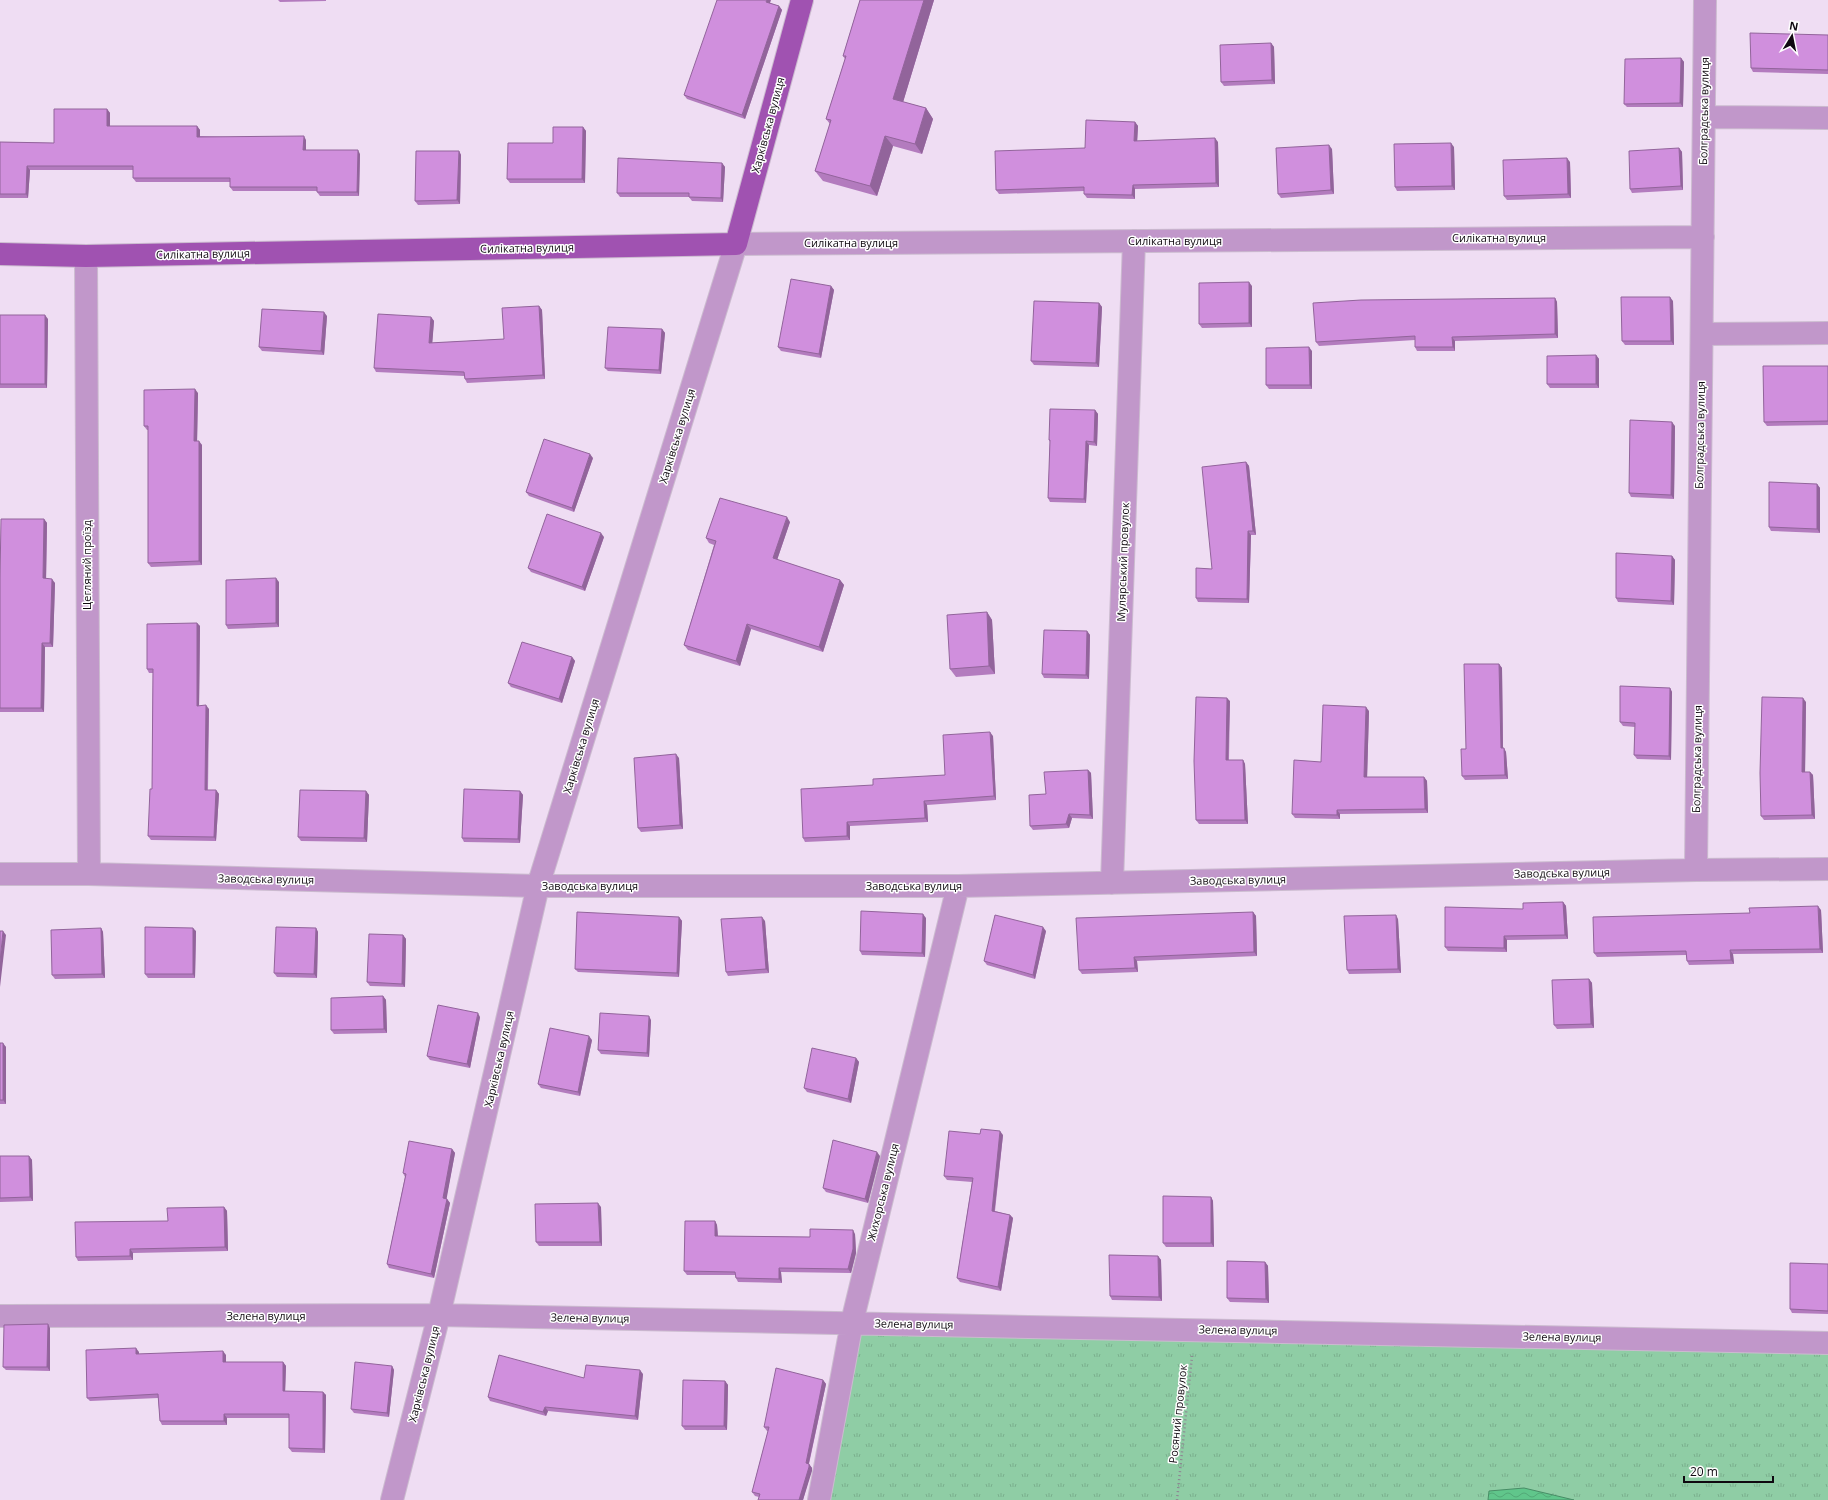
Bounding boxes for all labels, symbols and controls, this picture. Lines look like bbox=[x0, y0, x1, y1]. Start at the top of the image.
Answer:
north arrow bbox=[1772, 16, 1812, 56]
text: N bbox=[1788, 17, 1800, 34]
street label: Болградська вулиця bbox=[1695, 57, 1712, 165]
street label: Харківська вулиця bbox=[748, 75, 788, 174]
street label: Силікатна вулиця bbox=[1452, 230, 1546, 245]
street label: Силікатна вулиця bbox=[1128, 233, 1222, 248]
street label: Силікатна вулиця bbox=[804, 235, 898, 250]
street label: Силікатна вулиця bbox=[480, 239, 574, 256]
street label: Силікатна вулиця bbox=[156, 245, 250, 262]
street label: Болградська вулиця bbox=[1691, 381, 1708, 489]
street label: Харківська вулиця bbox=[655, 387, 698, 485]
street label: Мулярський провулок bbox=[1113, 502, 1132, 622]
street label: Цегляний проїзд bbox=[79, 519, 94, 610]
street label: Харківська вулиця bbox=[559, 697, 602, 795]
street label: Болградська вулиця bbox=[1688, 705, 1705, 813]
street label: Заводська вулиця bbox=[1514, 864, 1610, 881]
street label: Заводська вулиця bbox=[218, 870, 314, 887]
street label: Заводська вулиця bbox=[1190, 871, 1286, 888]
street label: Заводська вулиця bbox=[542, 878, 638, 893]
street label: Заводська вулиця bbox=[866, 878, 962, 893]
street label: Харківська вулиця bbox=[480, 1009, 517, 1109]
street label: Жихорська вулиця bbox=[863, 1142, 902, 1242]
street label: Зелена вулиця bbox=[226, 1308, 306, 1323]
street label: Зелена вулиця bbox=[550, 1309, 630, 1326]
street label: Зелена вулиця bbox=[874, 1315, 954, 1332]
street label: Зелена вулиця bbox=[1198, 1321, 1278, 1338]
street label: Харківська вулиця bbox=[404, 1324, 443, 1423]
street label: Зелена вулиця bbox=[1522, 1328, 1602, 1345]
street label: Росяний провулок bbox=[1165, 1364, 1190, 1464]
scale bar bbox=[1684, 1458, 1773, 1484]
text: 20 m bbox=[1690, 1463, 1718, 1480]

